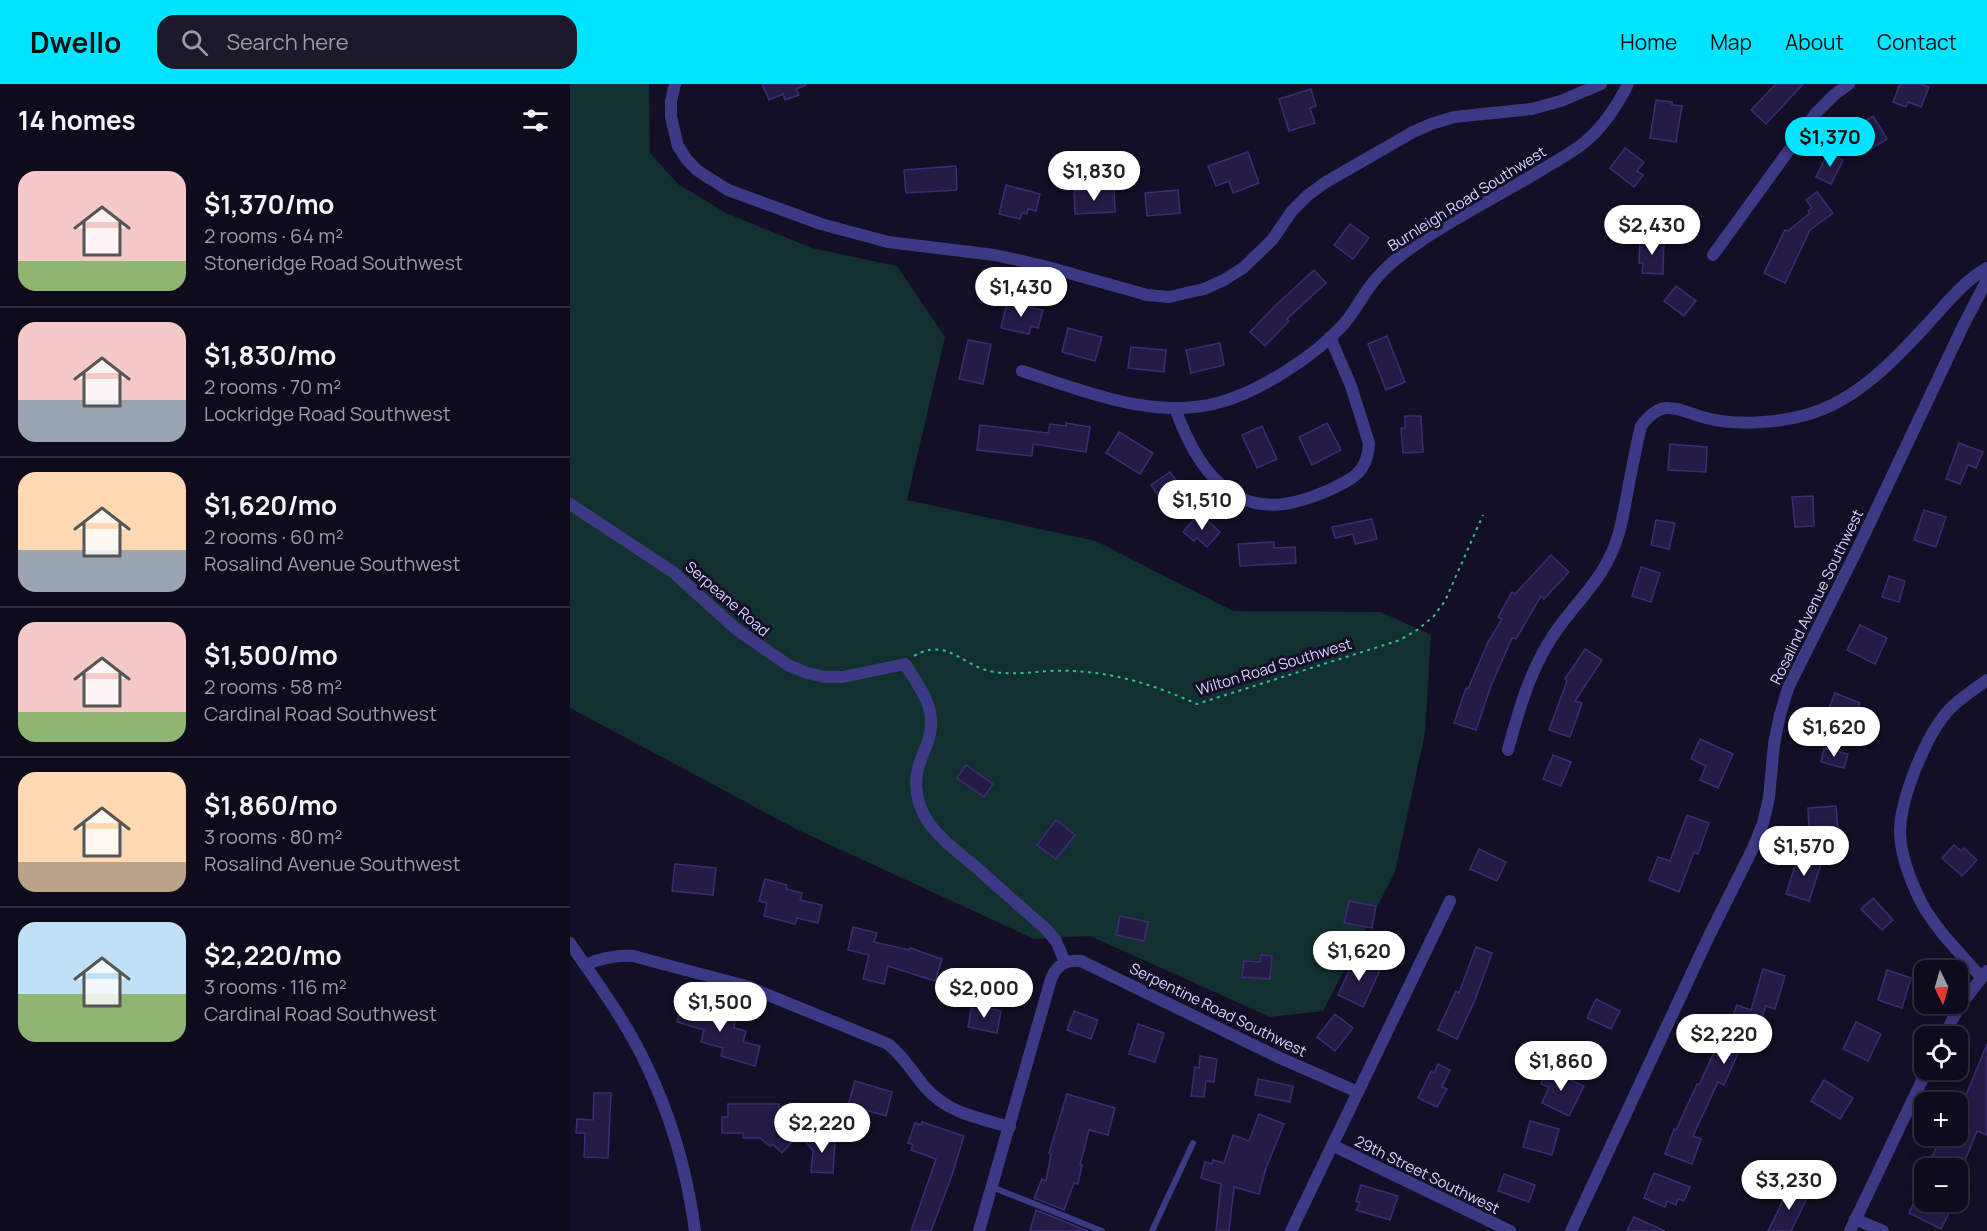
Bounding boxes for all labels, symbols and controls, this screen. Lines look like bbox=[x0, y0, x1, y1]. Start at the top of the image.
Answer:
search box bbox=[157, 15, 577, 69]
text: Dwello bbox=[30, 23, 121, 61]
icon: search bbox=[178, 26, 211, 59]
text: Search here bbox=[226, 27, 349, 57]
text: Home bbox=[1620, 28, 1677, 56]
text: Map bbox=[1710, 28, 1752, 56]
text: About bbox=[1785, 28, 1844, 56]
text: Contact bbox=[1877, 28, 1957, 56]
text: 14 homes bbox=[18, 102, 136, 138]
icon: filters bbox=[519, 104, 552, 137]
pin: $1,370 bbox=[1781, 117, 1879, 168]
text: $1,370 bbox=[1799, 123, 1861, 150]
street label: Burnleigh Road Southwest bbox=[1383, 141, 1550, 256]
pin: $1,830 bbox=[1045, 151, 1143, 202]
text: $1,830 bbox=[1062, 157, 1126, 184]
text: $1,370/mo bbox=[204, 186, 334, 222]
icon: home bbox=[66, 195, 138, 267]
pin: $2,430 bbox=[1603, 205, 1701, 256]
text: $2,430 bbox=[1618, 211, 1686, 238]
text: 2 rooms · 64 m² bbox=[204, 222, 343, 249]
text: Stoneridge Road Southwest bbox=[204, 249, 463, 276]
pin: $1,430 bbox=[972, 267, 1070, 318]
text: $1,430 bbox=[989, 273, 1053, 300]
text: $1,830/mo bbox=[204, 337, 336, 373]
icon: home bbox=[66, 346, 138, 418]
text: 2 rooms · 70 m² bbox=[204, 373, 341, 400]
text: Lockridge Road Southwest bbox=[204, 400, 451, 427]
pin: $1,510 bbox=[1153, 480, 1251, 531]
text: $1,510 bbox=[1172, 486, 1232, 513]
text: $1,620/mo bbox=[204, 487, 337, 523]
icon: home bbox=[66, 496, 138, 568]
street label: Rosalind Avenue Southwest bbox=[1765, 506, 1868, 688]
text: 2 rooms · 60 m² bbox=[204, 523, 344, 550]
text: Rosalind Avenue Southwest bbox=[204, 550, 461, 577]
street label: Serpeane Road bbox=[681, 556, 774, 641]
street label: Wilton Road Southwest bbox=[1194, 633, 1354, 700]
text: $1,500/mo bbox=[204, 637, 338, 673]
icon: home bbox=[66, 646, 138, 718]
text: 2 rooms · 58 m² bbox=[204, 673, 342, 700]
text: Cardinal Road Southwest bbox=[204, 700, 437, 727]
pin: $1,620 bbox=[1785, 707, 1883, 758]
text: $1,620 bbox=[1802, 713, 1866, 740]
text: $1,860/mo bbox=[204, 787, 337, 823]
icon: home bbox=[66, 796, 138, 868]
text: 3 rooms · 80 m² bbox=[204, 823, 343, 850]
pin: $1,570 bbox=[1755, 826, 1853, 877]
text: $1,570 bbox=[1773, 832, 1835, 859]
text: Rosalind Avenue Southwest bbox=[204, 850, 461, 877]
pin: $1,620 bbox=[1310, 931, 1408, 982]
text: $2,220/mo bbox=[204, 937, 341, 973]
text: $1,620 bbox=[1327, 937, 1391, 964]
icon: home bbox=[66, 946, 138, 1018]
street label: Serpentine Road Southwest bbox=[1126, 958, 1310, 1062]
north arrow bbox=[1914, 960, 1968, 1014]
map controls bbox=[1914, 960, 1968, 1212]
pin: $2,000 bbox=[935, 968, 1033, 1019]
text: 3 rooms · 116 m² bbox=[204, 973, 347, 1000]
text: $2,000 bbox=[949, 974, 1019, 1001]
pin: $1,500 bbox=[671, 982, 769, 1033]
text: $1,500 bbox=[688, 988, 752, 1015]
text: Cardinal Road Southwest bbox=[204, 1000, 437, 1027]
pin: $2,220 bbox=[1675, 1014, 1773, 1065]
text: $2,220 bbox=[1690, 1020, 1758, 1047]
button: locate bbox=[1914, 1026, 1968, 1080]
pin: $1,860 bbox=[1512, 1041, 1610, 1092]
text: $1,860 bbox=[1529, 1047, 1593, 1074]
button: + bbox=[1914, 1092, 1968, 1146]
pin: $2,220 bbox=[773, 1103, 871, 1154]
text: $2,220 bbox=[788, 1109, 856, 1136]
street label: 29th Street Southwest bbox=[1351, 1130, 1503, 1219]
button: − bbox=[1914, 1158, 1968, 1212]
pin: $3,230 bbox=[1740, 1160, 1838, 1211]
text: $3,230 bbox=[1756, 1166, 1822, 1193]

